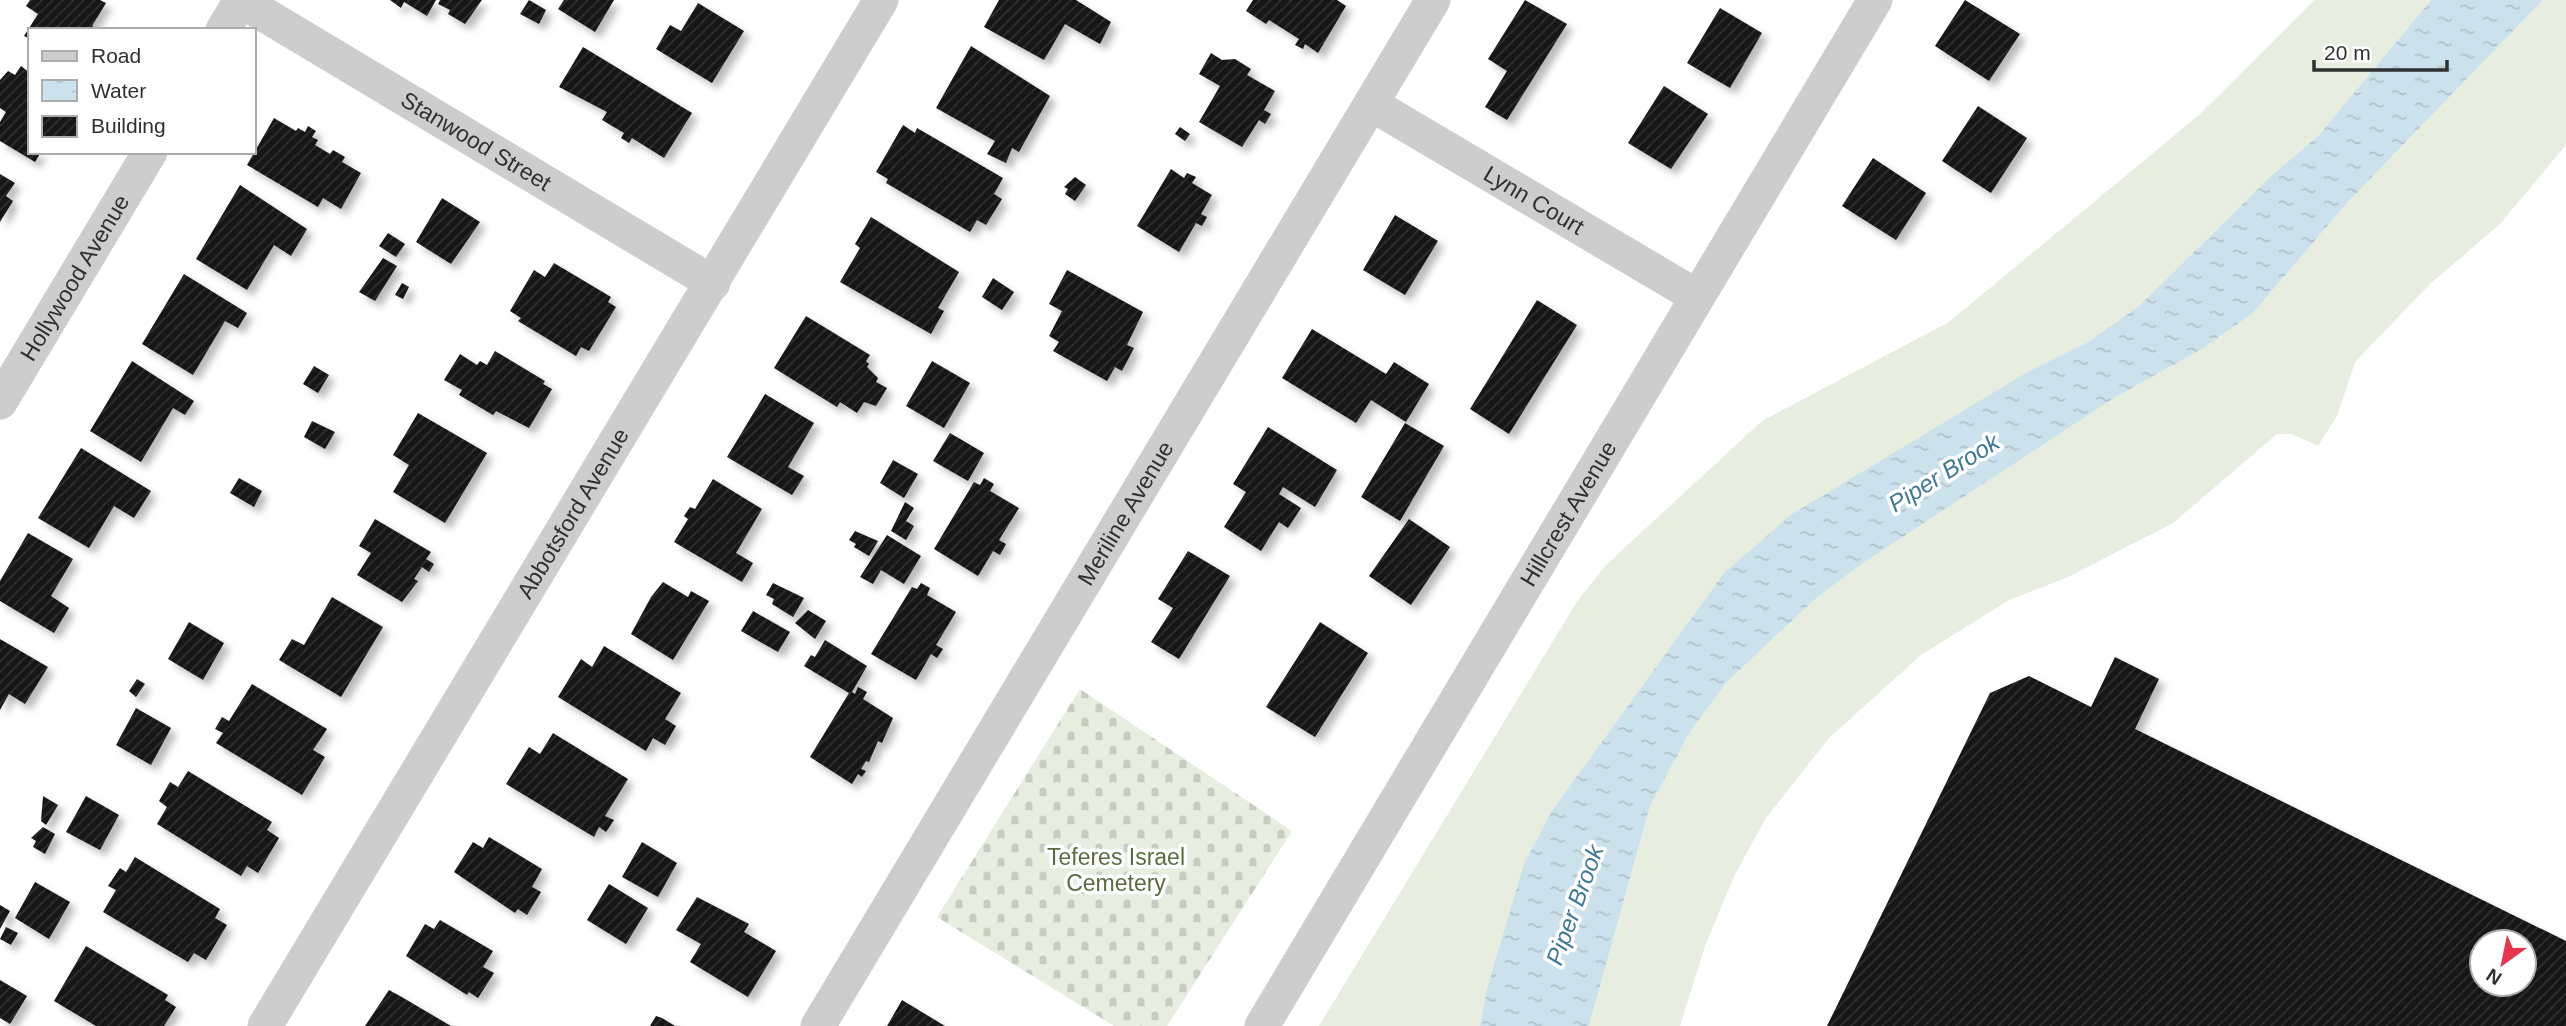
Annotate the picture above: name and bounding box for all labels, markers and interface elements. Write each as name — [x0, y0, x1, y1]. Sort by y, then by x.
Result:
legend — [28, 28, 256, 154]
scale bar — [2314, 28, 2447, 72]
text: 20 m — [2324, 41, 2371, 64]
text: Road — [91, 44, 141, 67]
text: Water — [91, 79, 146, 102]
street label: Stanwood Street — [396, 86, 556, 196]
text: Building — [91, 114, 166, 137]
street label: Lynn Court — [1479, 161, 1589, 240]
street label: Hollywood Avenue — [15, 190, 134, 365]
street label: Abbotsford Avenue — [512, 423, 634, 603]
water label: Piper Brook — [1883, 427, 2006, 517]
street label: Meriline Avenue — [1072, 436, 1179, 590]
street label: Hillcrest Avenue — [1515, 436, 1622, 591]
water label: Piper Brook — [1540, 839, 1609, 968]
park label: Teferes Israel Cemetery — [1047, 844, 1185, 896]
north arrow — [2468, 928, 2538, 998]
text: N — [2483, 964, 2505, 989]

